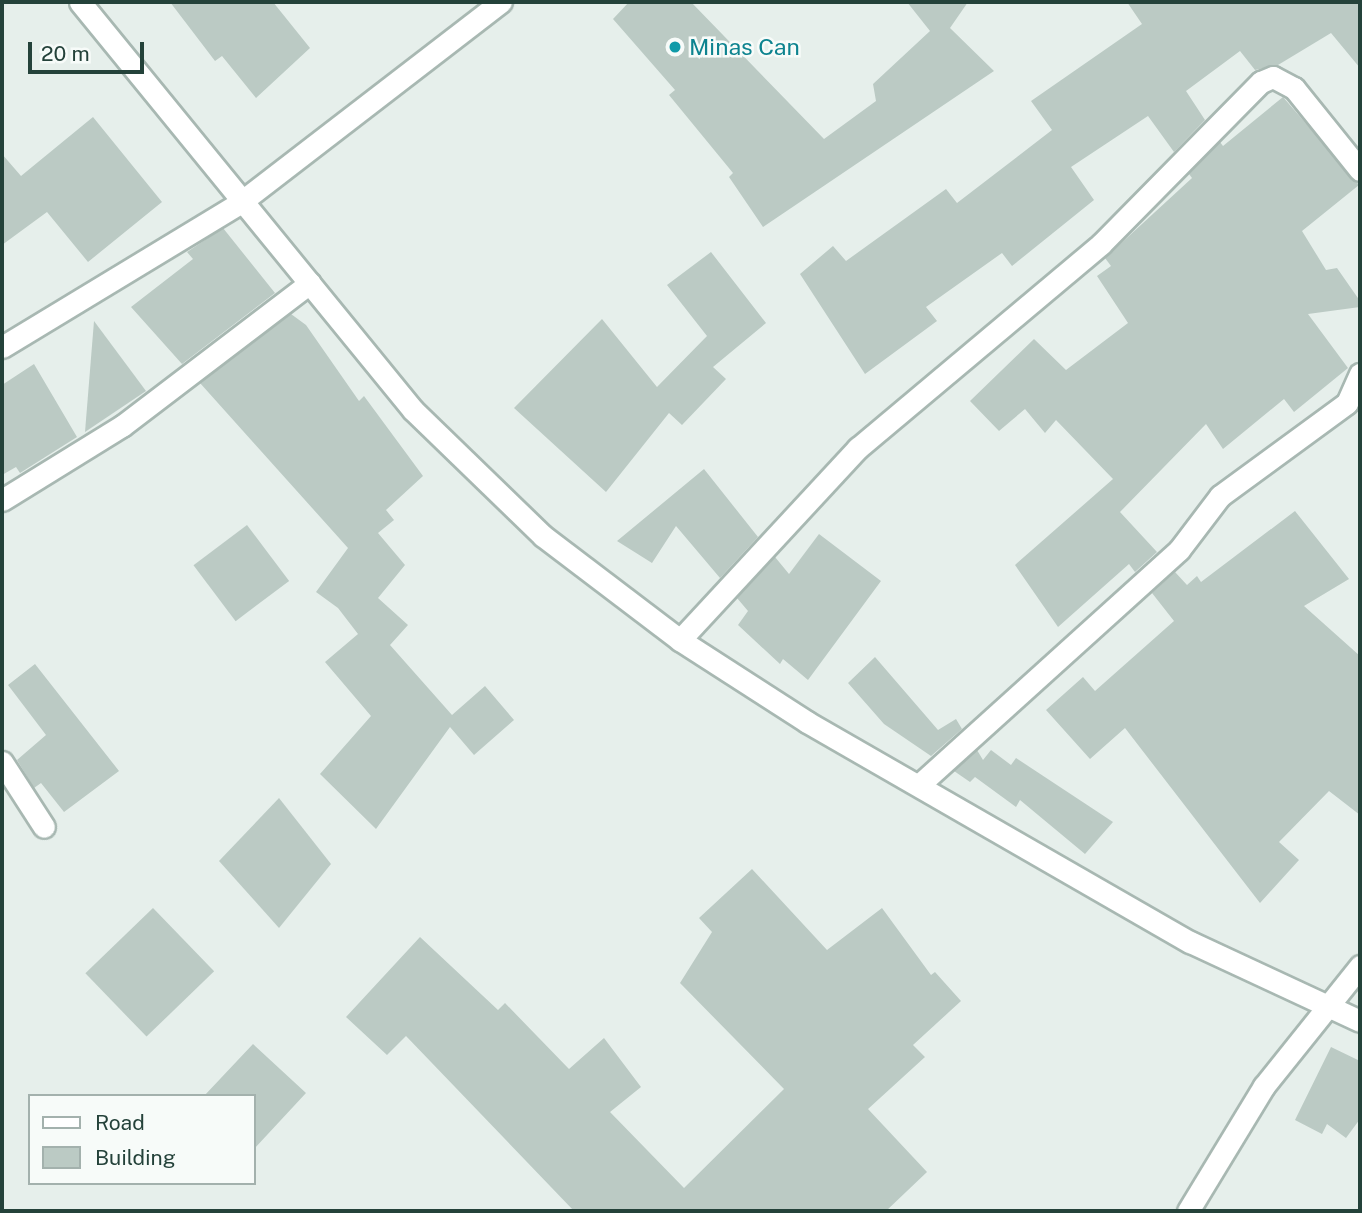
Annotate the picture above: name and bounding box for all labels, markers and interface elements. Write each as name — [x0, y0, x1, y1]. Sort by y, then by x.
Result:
scale bar — [32, 28, 147, 72]
place label: Minas Can — [689, 33, 800, 61]
marker: Minas Can — [667, 39, 683, 55]
text: 20 m — [41, 41, 90, 66]
legend — [28, 1094, 256, 1185]
text: Road — [95, 1110, 145, 1135]
text: Building — [95, 1145, 176, 1170]

